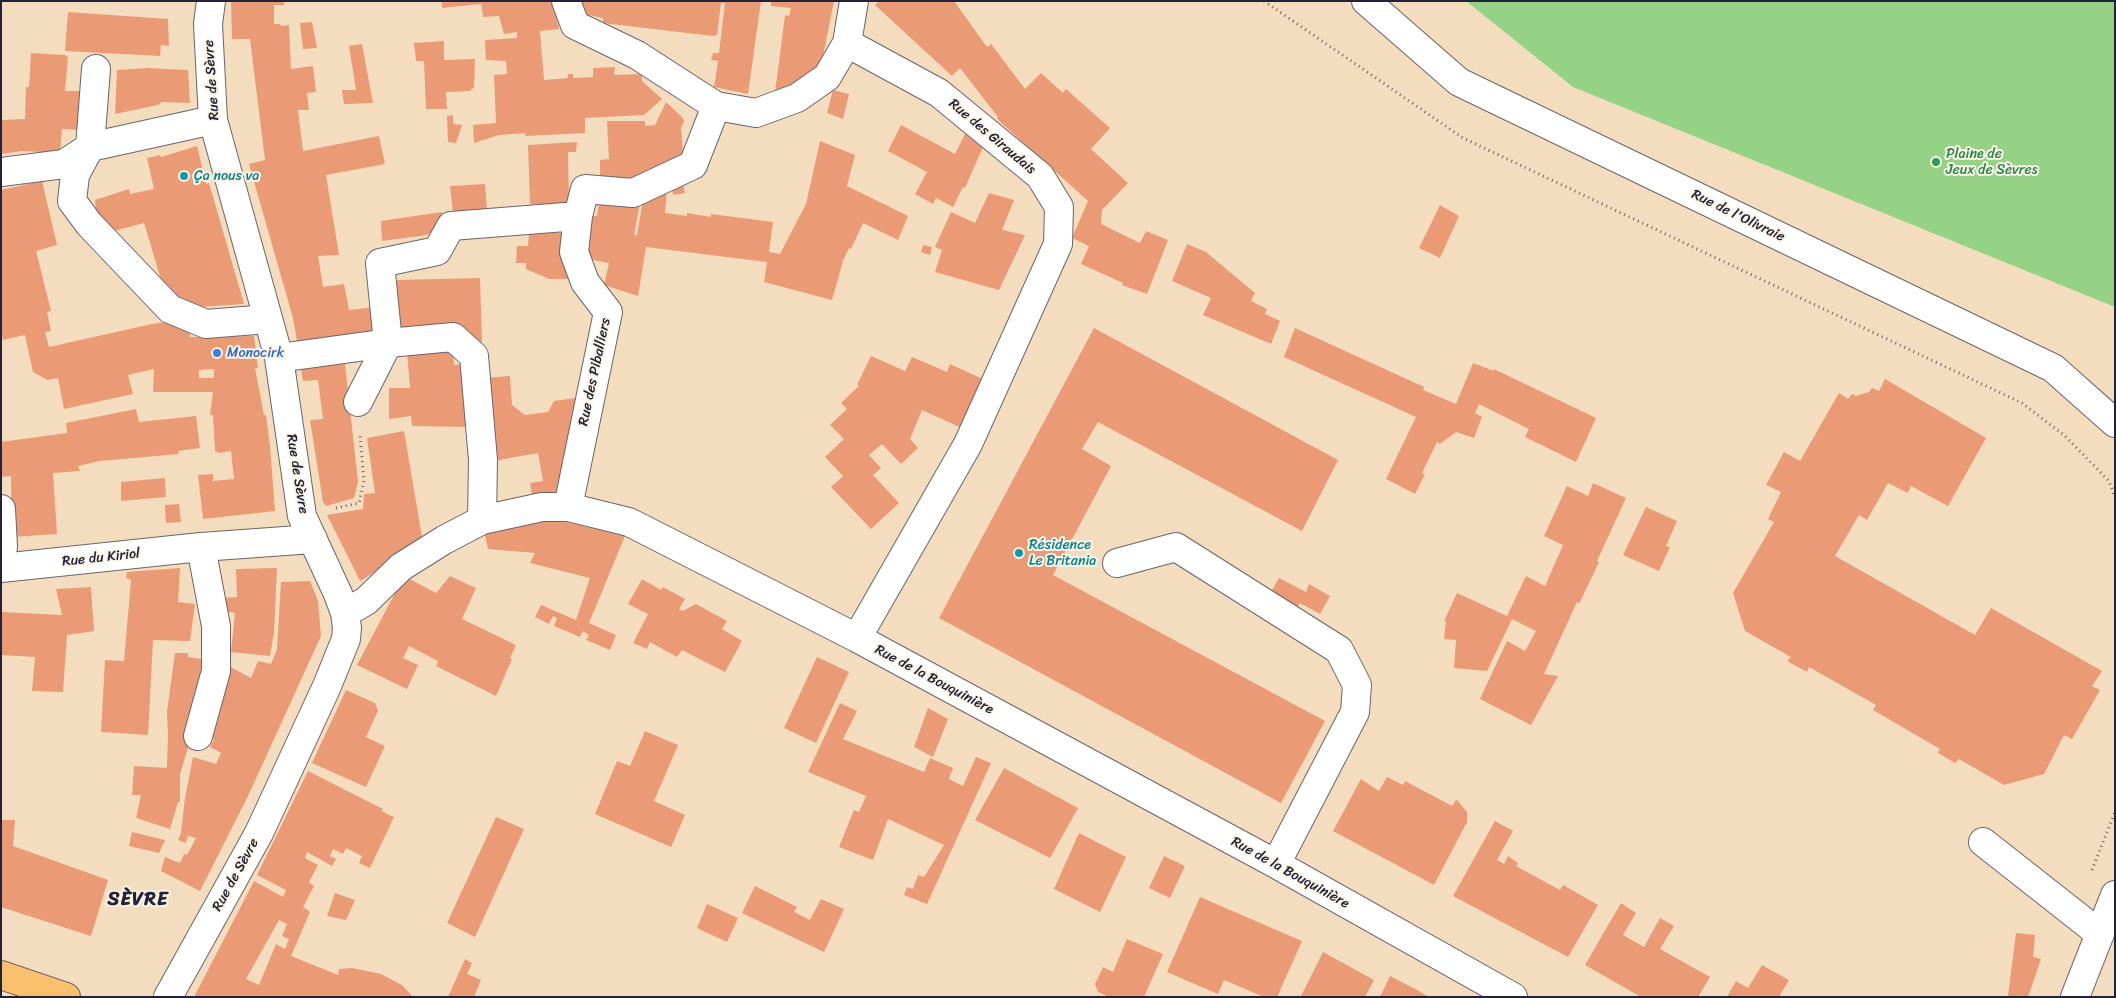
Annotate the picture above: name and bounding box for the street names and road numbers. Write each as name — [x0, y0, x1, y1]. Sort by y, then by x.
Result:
street label: Rue de Sèvre — [201, 39, 223, 121]
street label: Rue des Giraudais — [945, 96, 1039, 178]
street label: Rue de l'Olivraie — [1689, 186, 1787, 246]
street label: Rue des Piballiers — [575, 317, 615, 427]
street label: Rue de Sèvre — [282, 433, 312, 515]
street label: Rue du Kiriol — [61, 546, 141, 570]
street label: Rue de la Bouquinière — [872, 641, 996, 719]
street label: Rue de la Bouquinière — [1228, 834, 1352, 912]
street label: Rue de Sèvre — [209, 836, 263, 914]

